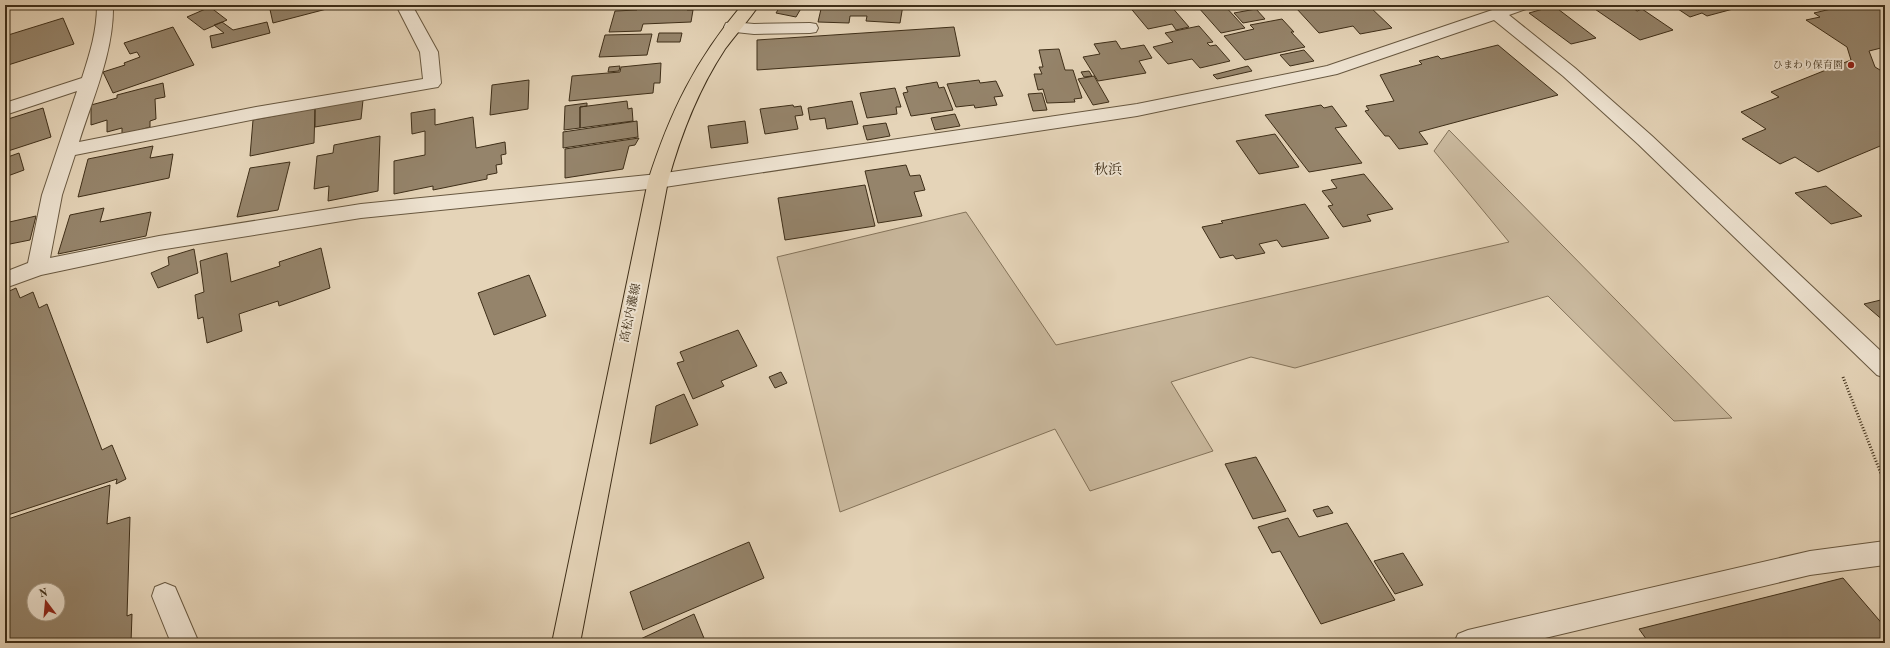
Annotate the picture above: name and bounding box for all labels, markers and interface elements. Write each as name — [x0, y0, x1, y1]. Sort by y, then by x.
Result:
place label: ひまわり保育園 — [1773, 59, 1843, 70]
marker: ひまわり保育園 — [1846, 60, 1856, 70]
district label: 秋浜 — [1094, 162, 1122, 177]
street label: 高松内灘線 — [617, 282, 643, 344]
north arrow — [26, 582, 66, 622]
text: N — [38, 587, 50, 600]

